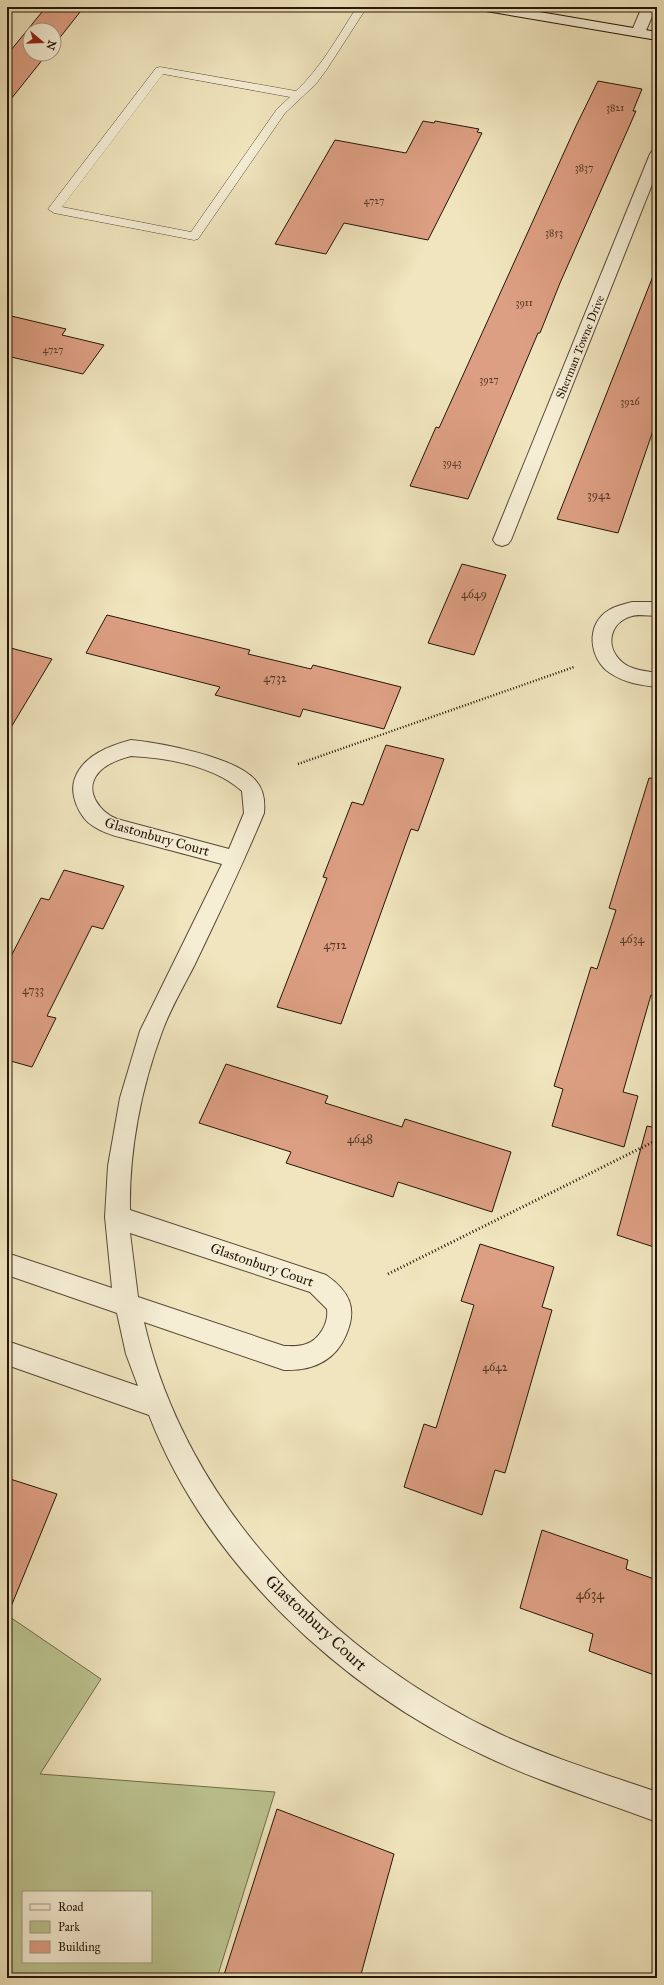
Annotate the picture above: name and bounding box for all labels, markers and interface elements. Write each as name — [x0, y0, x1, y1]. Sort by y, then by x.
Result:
north arrow — [22, 22, 62, 62]
text: N — [43, 39, 59, 52]
house number: 3821 — [606, 102, 624, 114]
house number: 3837 — [575, 162, 593, 174]
house number: 4727 — [364, 195, 384, 207]
house number: 3853 — [545, 227, 563, 239]
street label: Sherman Towne Drive — [553, 293, 607, 401]
house number: 3911 — [515, 297, 533, 309]
house number: 4727 — [43, 344, 63, 356]
house number: 3927 — [479, 374, 499, 386]
house number: 3926 — [620, 396, 641, 408]
house number: 3943 — [443, 457, 461, 469]
house number: 3942 — [587, 488, 611, 502]
house number: 4649 — [461, 587, 487, 601]
house number: 4732 — [263, 671, 287, 685]
street label: Glastonbury Court — [103, 814, 211, 860]
house number: 4634 — [620, 932, 644, 946]
house number: 4712 — [323, 938, 347, 952]
house number: 4733 — [22, 983, 44, 997]
house number: 4648 — [347, 1132, 373, 1146]
street label: Glastonbury Court — [208, 1239, 316, 1291]
house number: 4642 — [482, 1360, 508, 1374]
street label: Glastonbury Court — [261, 1571, 371, 1675]
house number: 4634 — [576, 1586, 605, 1603]
legend — [22, 1891, 152, 1963]
text: Road — [58, 1900, 84, 1914]
text: Park — [58, 1920, 80, 1934]
text: Building — [58, 1940, 101, 1955]

